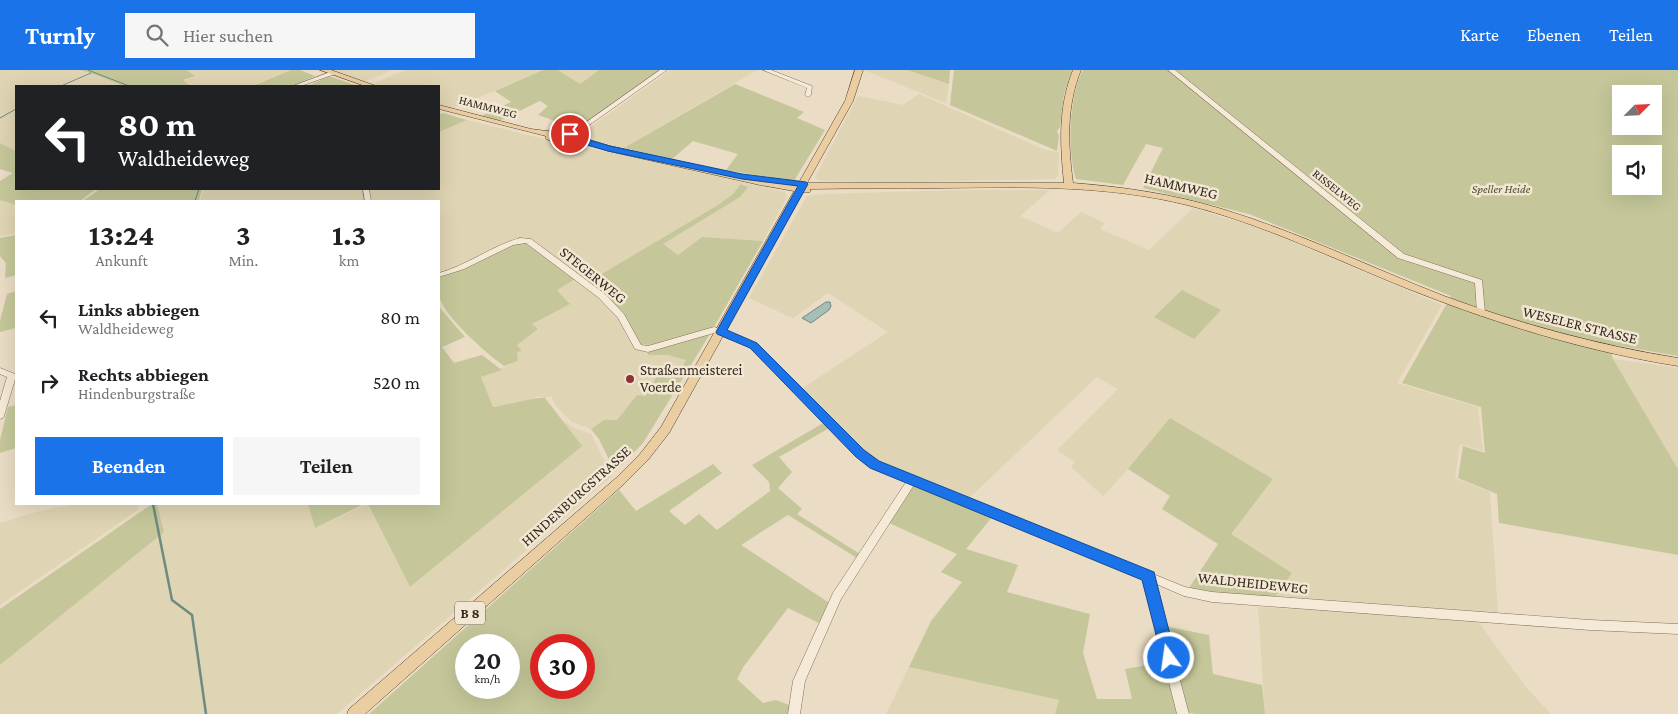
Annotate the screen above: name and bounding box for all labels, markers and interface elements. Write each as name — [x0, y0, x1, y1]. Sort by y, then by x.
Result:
search box — [125, 13, 475, 58]
icon: search — [143, 21, 171, 49]
text: Turnly — [25, 22, 95, 49]
text: Hier suchen — [183, 25, 273, 46]
text: Karte — [1460, 25, 1499, 45]
text: Ebenen — [1527, 25, 1581, 45]
text: Teilen — [1609, 25, 1653, 45]
north arrow — [1612, 85, 1662, 135]
map controls — [1612, 85, 1662, 195]
street label: HAMMWEG — [457, 93, 519, 122]
icon: left — [35, 105, 100, 170]
text: 80 m — [118, 105, 196, 144]
pin — [549, 113, 591, 155]
icon: arrive — [556, 120, 584, 148]
button: sound — [1612, 145, 1662, 195]
text: Waldheideweg — [118, 146, 249, 171]
street label: RISSELWEG — [1310, 166, 1364, 214]
street label: HAMMWEG — [1143, 170, 1219, 202]
park label: Speller Heide — [1472, 182, 1531, 196]
text: 13:24 — [89, 218, 155, 251]
text: 3 — [236, 218, 251, 251]
text: 1.3 — [332, 218, 366, 251]
street label: STEGERWEG — [557, 244, 629, 306]
text: Ankunft — [96, 252, 148, 269]
text: Min. — [228, 252, 258, 269]
text: km — [339, 252, 359, 269]
text: Links abbiegen — [78, 299, 200, 320]
street label: WESELER STRASSE — [1521, 303, 1639, 347]
icon: left — [35, 304, 63, 332]
text: 80 m — [380, 307, 420, 328]
text: Waldheideweg — [78, 320, 174, 337]
place label: Straßenmeisterei Voerde — [640, 362, 742, 395]
text: Rechts abbiegen — [78, 364, 209, 385]
icon: right — [35, 369, 63, 397]
text: 520 m — [373, 372, 420, 393]
marker: Straßenmeisterei Voerde — [624, 373, 636, 385]
text: Hindenburgstraße — [78, 385, 195, 402]
button: Beenden — [35, 437, 223, 495]
button: Teilen — [233, 437, 420, 495]
street label: HINDENBURGSTRASSE — [518, 443, 634, 549]
street label: WALDHEIDEWEG — [1197, 569, 1309, 597]
road number: B 8 — [455, 602, 485, 624]
position arrow — [1142, 631, 1194, 683]
speed limit sign: 30 — [530, 634, 595, 699]
text: 20 — [474, 647, 501, 674]
text: km/h — [475, 672, 500, 686]

